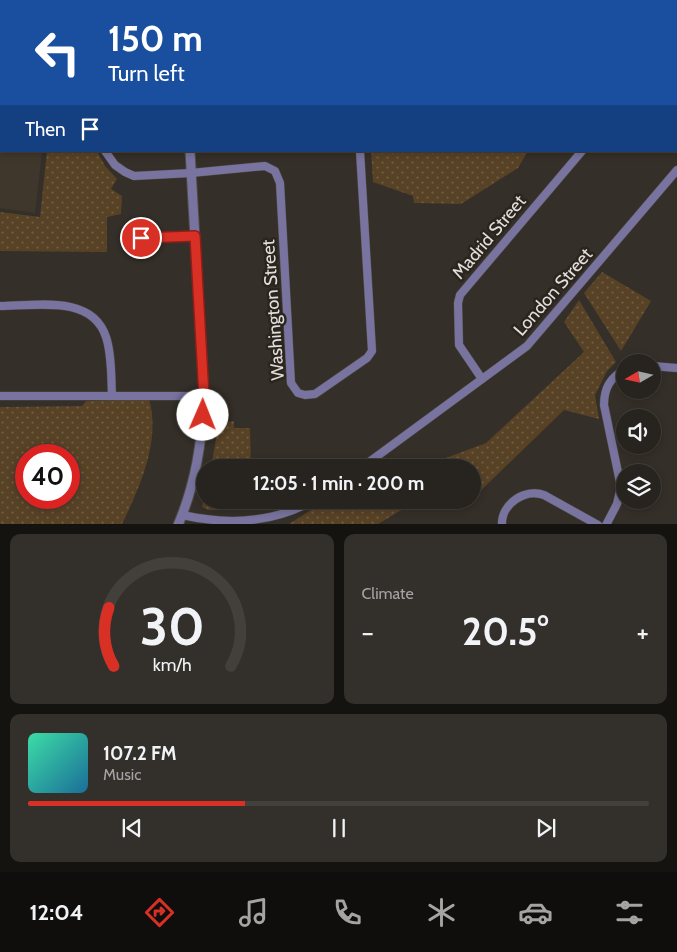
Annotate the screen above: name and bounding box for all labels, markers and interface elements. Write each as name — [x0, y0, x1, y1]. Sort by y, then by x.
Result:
text: 150 m — [108, 17, 203, 60]
icon: left — [25, 20, 90, 85]
text: Turn left — [108, 60, 185, 87]
icon: arrive — [76, 115, 104, 143]
text: Then — [25, 118, 66, 141]
street label: Madrid Street — [447, 190, 531, 284]
pin — [120, 217, 162, 259]
icon: arrive — [127, 224, 155, 252]
street label: Washington Street — [257, 239, 289, 381]
street label: London Street — [509, 244, 597, 340]
north arrow — [616, 354, 661, 399]
map controls — [616, 354, 661, 509]
position arrow — [176, 388, 228, 440]
button: sound — [616, 409, 661, 454]
speed limit sign: 40 — [15, 444, 80, 509]
button: layers — [616, 464, 661, 509]
text: 12:05 · 1 min · 200 m — [253, 472, 424, 495]
text: Climate — [362, 584, 414, 603]
text: 30 — [139, 595, 204, 658]
text: 20.5° — [462, 608, 548, 655]
text: − — [362, 615, 374, 649]
text: + — [637, 615, 649, 649]
text: km/h — [152, 654, 191, 675]
text: 107.2 FM — [103, 742, 177, 765]
text: Music — [103, 765, 141, 784]
icon: previous — [118, 814, 146, 842]
icon: pause — [325, 814, 353, 842]
icon: next — [532, 814, 560, 842]
icon: directions — [142, 895, 177, 930]
icon: music — [236, 895, 271, 930]
icon: phone — [330, 895, 365, 930]
icon: climate — [424, 895, 459, 930]
icon: car — [518, 895, 553, 930]
icon: filters — [612, 895, 647, 930]
text: 12:04 — [30, 899, 83, 926]

